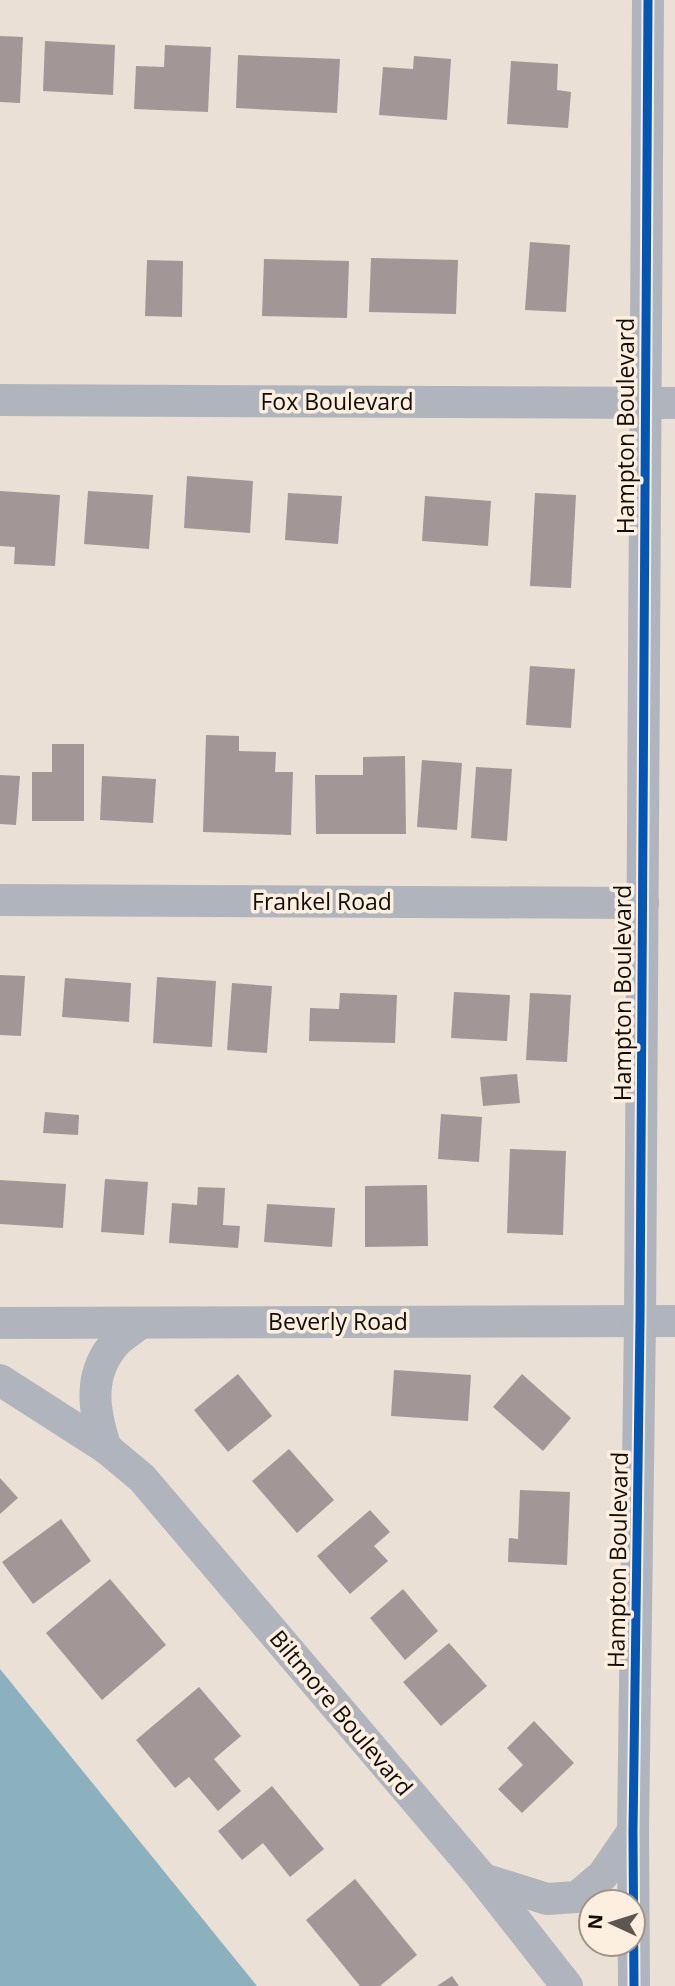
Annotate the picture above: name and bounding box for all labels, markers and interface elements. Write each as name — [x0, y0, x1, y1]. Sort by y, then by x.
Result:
street label: Hampton Boulevard — [609, 318, 641, 534]
street label: Fox Boulevard — [261, 385, 413, 417]
street label: Frankel Road — [252, 885, 392, 917]
street label: Hampton Boulevard — [606, 885, 638, 1101]
street label: Beverly Road — [268, 1305, 408, 1337]
street label: Hampton Boulevard — [599, 1451, 635, 1668]
street label: Biltmore Boulevard — [263, 1623, 421, 1802]
north arrow — [577, 1888, 647, 1958]
text: N — [582, 1913, 609, 1930]

